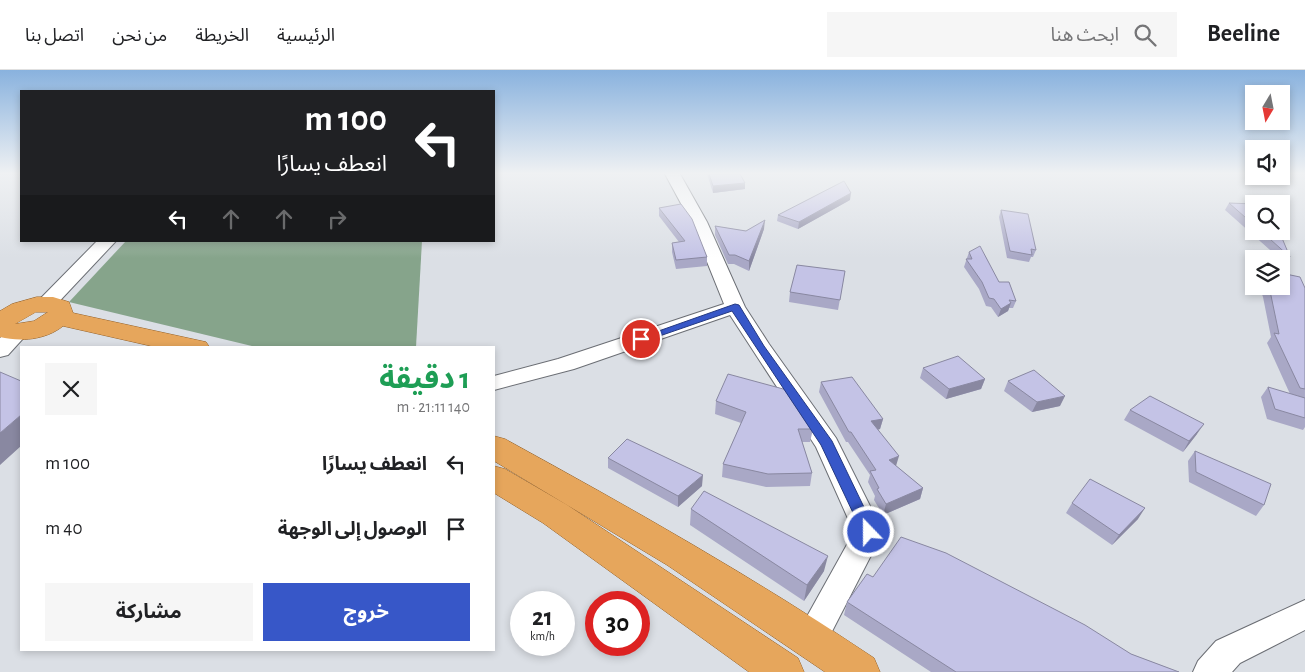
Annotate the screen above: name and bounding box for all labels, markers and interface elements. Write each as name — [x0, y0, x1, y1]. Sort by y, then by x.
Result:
search box — [827, 12, 1177, 57]
icon: search — [1131, 21, 1159, 49]
text: Beeline — [1207, 22, 1280, 46]
text: ابحث هنا — [1050, 26, 1119, 45]
text: اتصل بنا — [25, 27, 84, 45]
text: من نحن — [112, 27, 167, 45]
text: الخريطة — [195, 27, 249, 45]
text: الرئيسية — [277, 27, 335, 45]
north arrow — [1245, 85, 1290, 130]
map controls — [1245, 85, 1290, 295]
text: 100 m — [304, 102, 387, 137]
icon: left — [405, 110, 470, 175]
button: sound — [1245, 140, 1290, 185]
text: انعطف يسارًا — [277, 153, 387, 175]
button: search — [1245, 195, 1290, 240]
icon: left — [164, 205, 192, 233]
icon: ahead — [217, 205, 245, 233]
icon: ahead — [270, 205, 298, 233]
icon: right — [323, 205, 351, 233]
button: layers — [1245, 250, 1290, 295]
pin — [620, 318, 662, 360]
icon: arrive — [627, 325, 655, 353]
button: close — [45, 363, 97, 415]
text: 1 دقيقة — [379, 364, 470, 394]
text: 140 m · 21:11 — [397, 399, 470, 415]
icon: left — [442, 450, 470, 478]
text: 100 m — [45, 454, 90, 473]
text: انعطف يسارًا — [322, 455, 427, 474]
position arrow — [842, 505, 894, 557]
icon: arrive — [442, 515, 470, 543]
text: 40 m — [45, 519, 83, 538]
text: الوصول إلى الوجهة — [278, 520, 427, 539]
button: مشاركة — [45, 583, 253, 641]
button: خروج — [263, 583, 470, 641]
speed limit sign: 30 — [585, 591, 650, 656]
text: 21 — [532, 605, 553, 630]
text: km/h — [530, 630, 555, 642]

